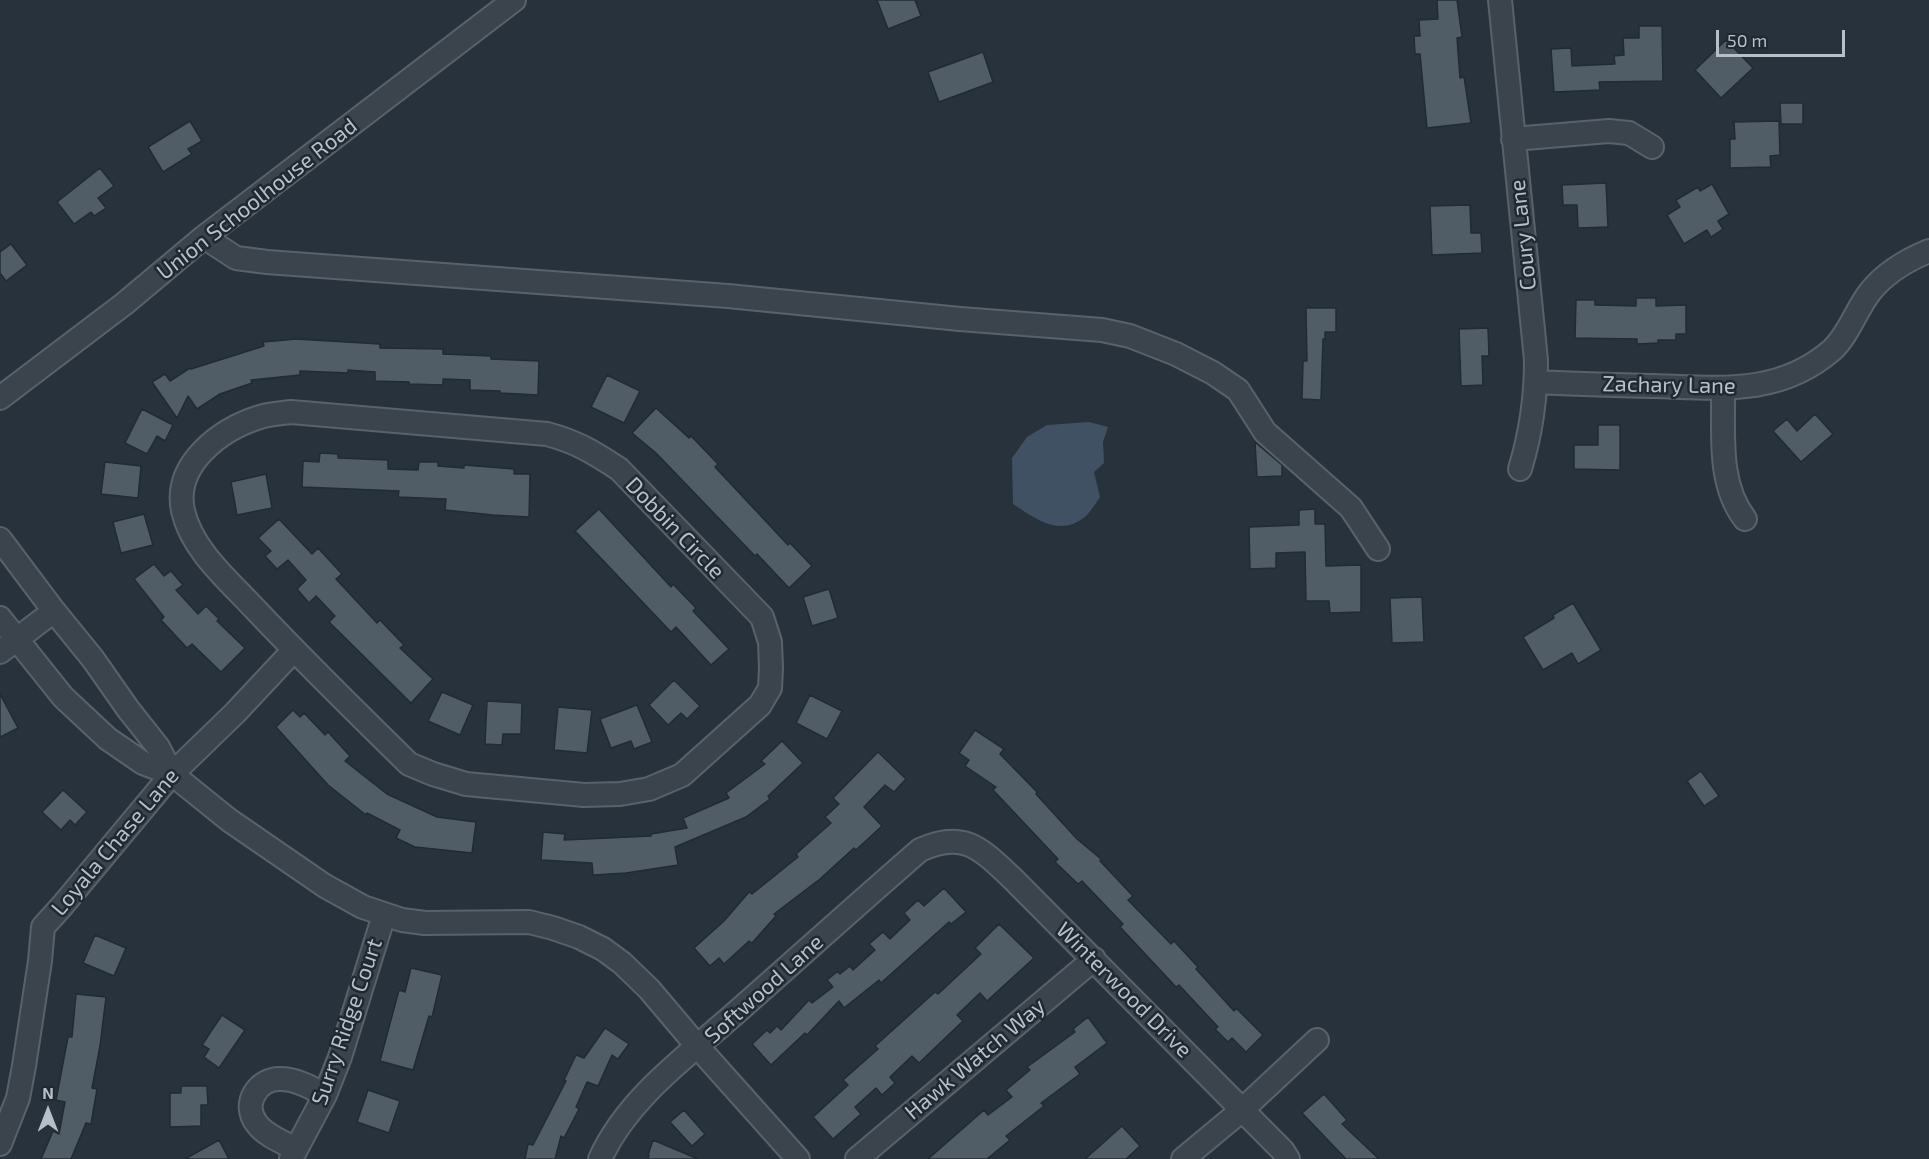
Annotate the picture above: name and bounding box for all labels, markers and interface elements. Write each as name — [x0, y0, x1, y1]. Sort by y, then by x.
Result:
scale bar — [1719, 18, 1848, 56]
text: 50 m — [1727, 29, 1767, 51]
street label: Union Schoolhouse Road — [152, 113, 362, 285]
street label: Coury Lane — [1504, 178, 1542, 292]
street label: Zachary Lane — [1602, 371, 1736, 399]
street label: Dobbin Circle — [620, 472, 730, 584]
street label: Loyala Chase Lane — [46, 763, 184, 921]
street label: Winterwood Drive — [1051, 917, 1197, 1063]
street label: Softwood Lane — [699, 929, 829, 1049]
street label: Surry Ridge Court — [306, 935, 388, 1109]
street label: Hawk Watch Way — [900, 993, 1050, 1125]
north arrow — [18, 1081, 78, 1141]
text: N — [42, 1083, 54, 1102]

